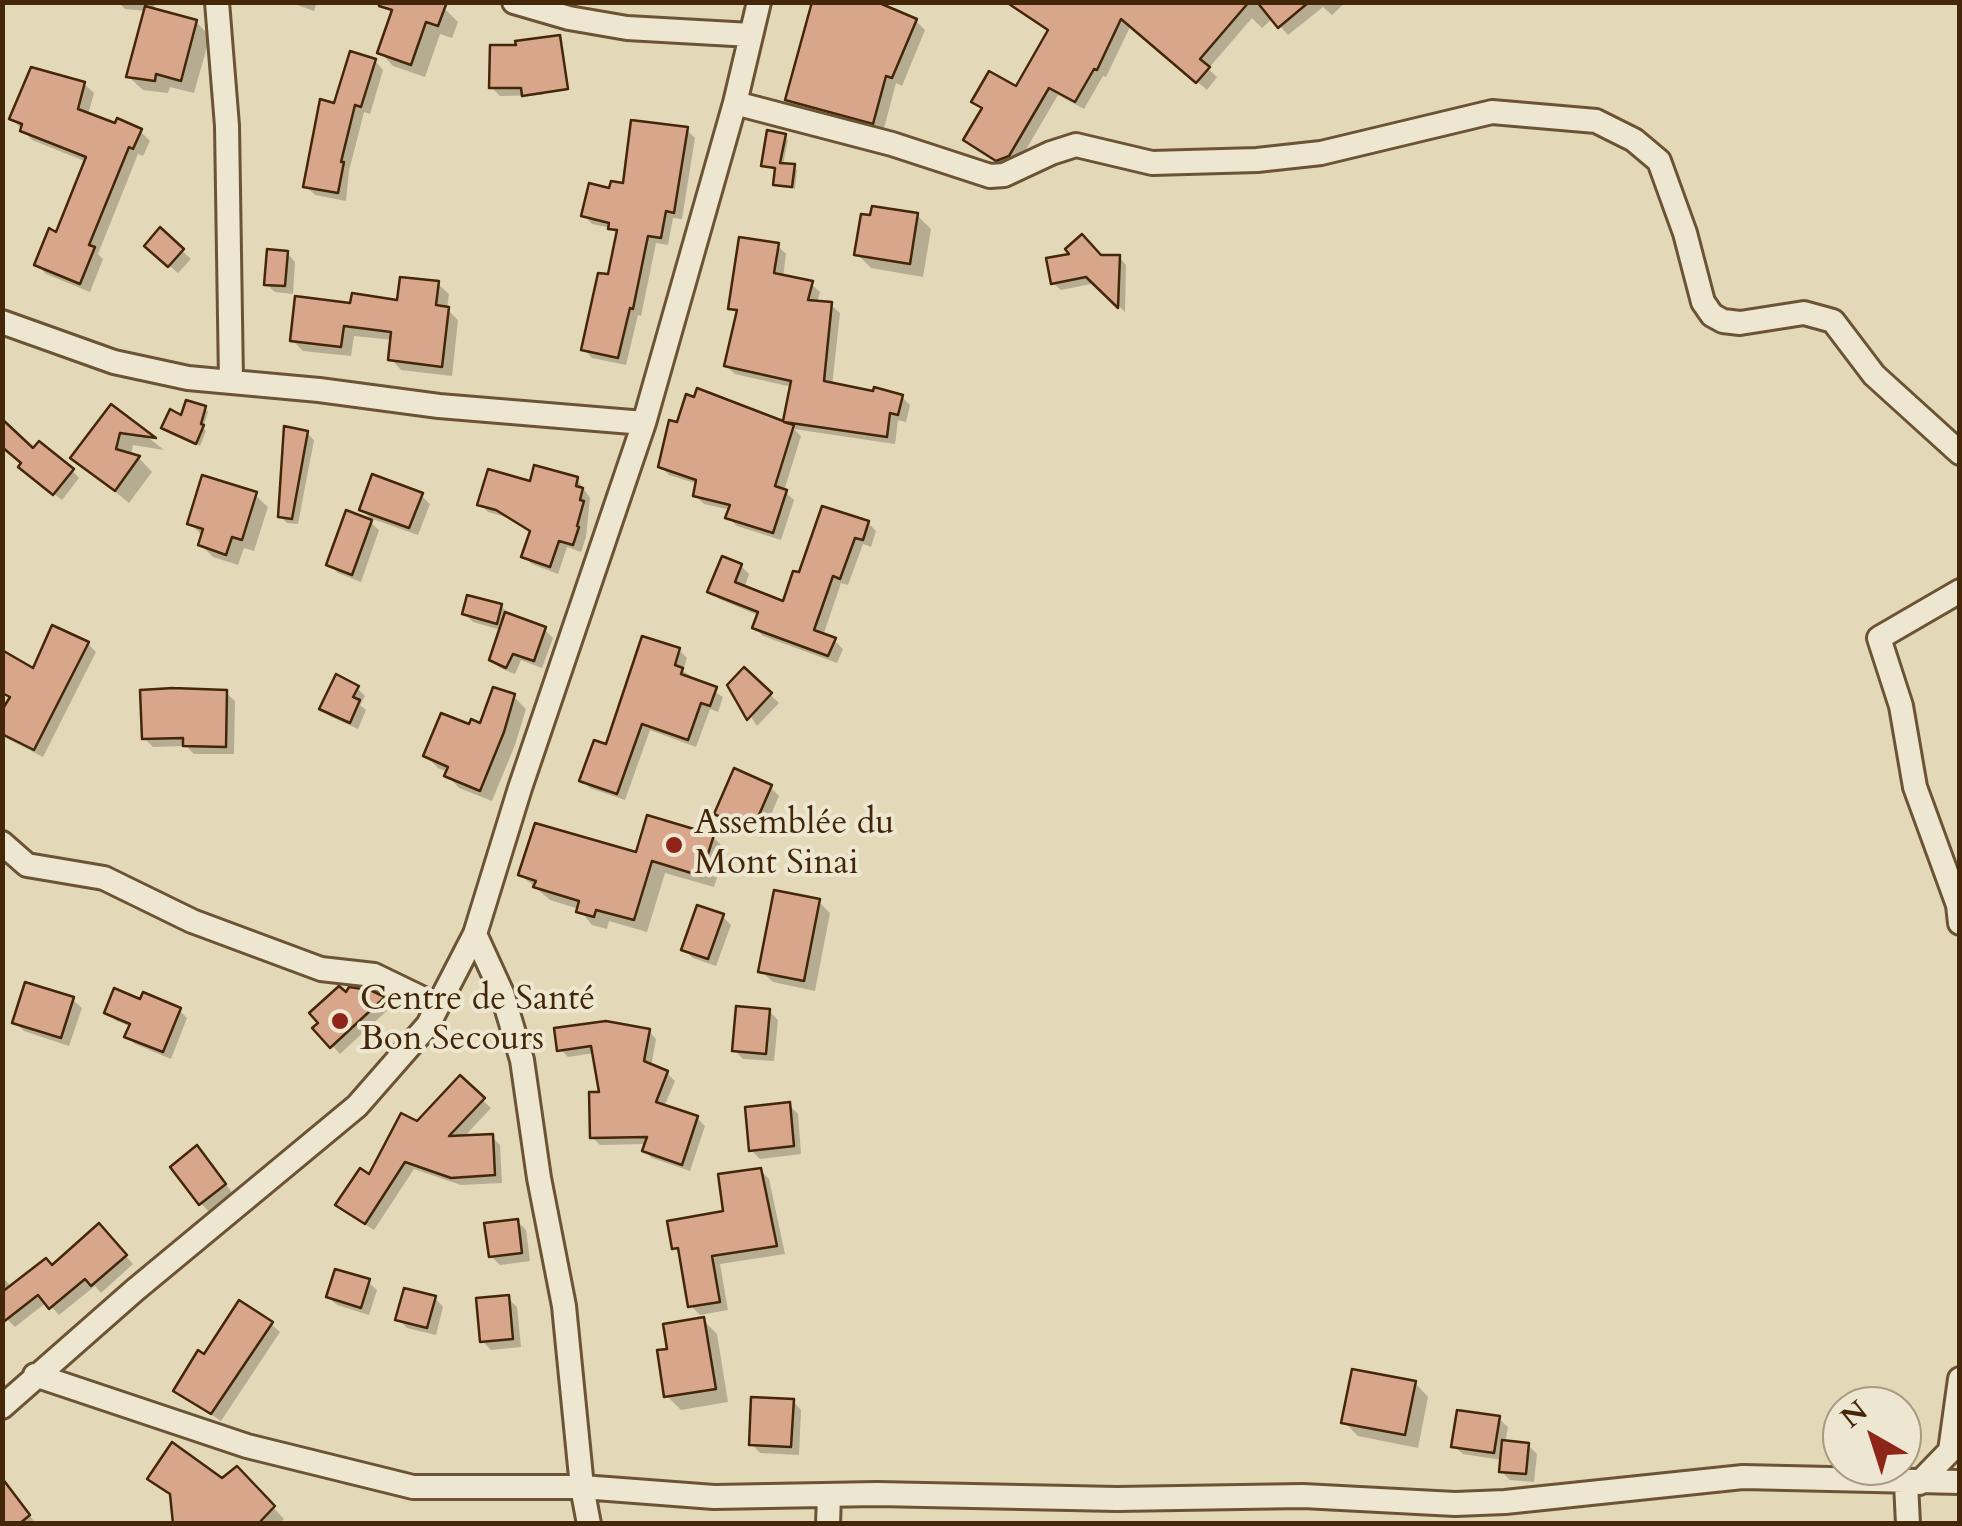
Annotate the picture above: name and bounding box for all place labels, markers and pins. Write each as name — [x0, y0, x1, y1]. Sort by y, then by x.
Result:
place label: Assemblée du Mont Sinai — [694, 804, 895, 886]
marker: Assemblée du Mont Sinai — [663, 834, 685, 856]
place label: Centre de Santé Bon Secours — [360, 980, 595, 1062]
marker: Centre de Santé Bon Secours — [329, 1010, 351, 1032]

